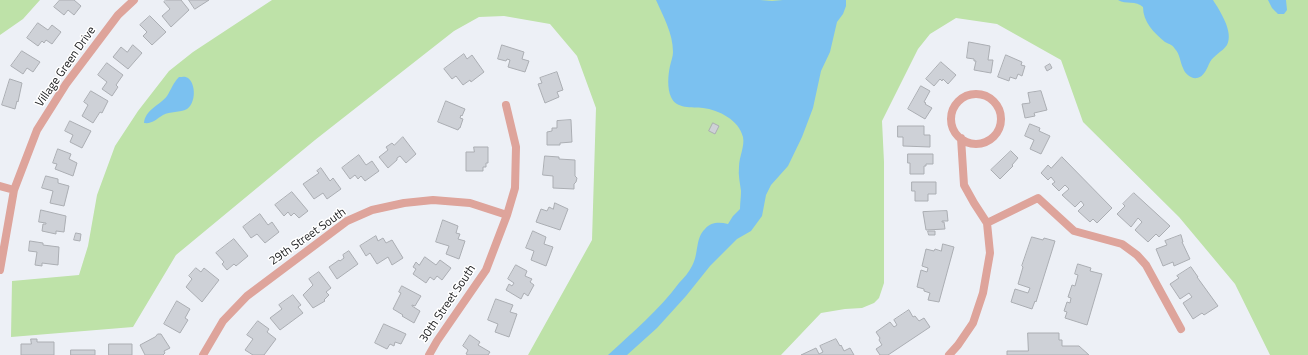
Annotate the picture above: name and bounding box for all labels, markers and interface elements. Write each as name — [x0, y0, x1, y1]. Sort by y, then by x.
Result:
street label: Village Green Drive — [33, 24, 99, 110]
street label: 29th Street South — [267, 205, 349, 269]
street label: 30th Street South — [417, 263, 479, 345]

